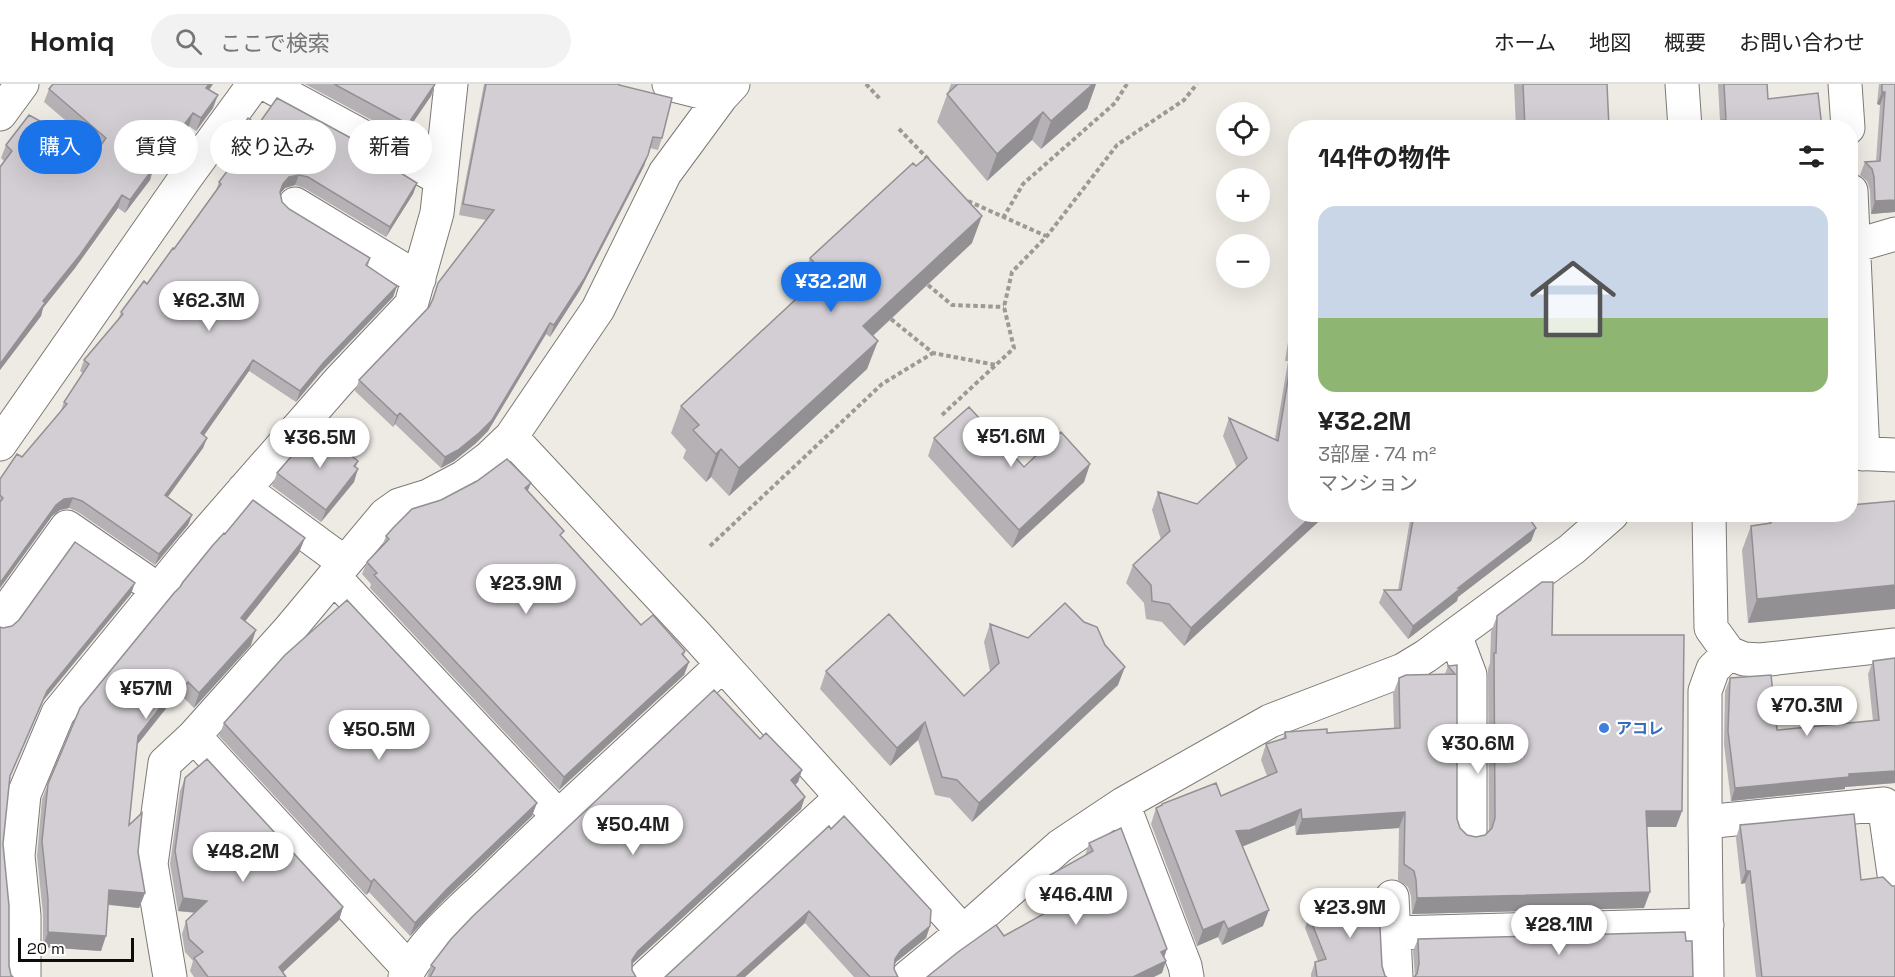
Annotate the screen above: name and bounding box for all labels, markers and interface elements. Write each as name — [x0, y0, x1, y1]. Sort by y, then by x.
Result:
search box — [151, 14, 571, 68]
text: Homiq — [30, 23, 115, 59]
icon: search — [172, 25, 205, 58]
text: ここで検索 — [220, 29, 330, 57]
text: ホーム — [1494, 29, 1556, 56]
text: 地図 — [1589, 29, 1631, 56]
text: 概要 — [1664, 29, 1706, 56]
text: お問い合わせ — [1739, 29, 1865, 56]
map controls — [1216, 102, 1270, 288]
button: locate — [1216, 102, 1270, 156]
chip: 購入 — [18, 120, 102, 174]
chip: 賃貸 — [114, 120, 198, 174]
chip: 絞り込み — [210, 120, 336, 174]
chip: 新着 — [348, 120, 432, 174]
icon: filters — [1795, 140, 1828, 173]
text: 14件の物件 — [1318, 141, 1450, 175]
button: + — [1216, 168, 1270, 222]
button: − — [1216, 234, 1270, 288]
icon: home — [1519, 245, 1627, 353]
pin: ¥32.2M — [782, 262, 880, 313]
text: ¥32.2M — [795, 268, 867, 294]
pin: ¥62.3M — [160, 281, 258, 332]
text: ¥62.3M — [173, 287, 245, 313]
text: ¥32.2M — [1318, 404, 1412, 438]
pin: ¥51.6M — [962, 417, 1060, 468]
pin: ¥36.5M — [271, 418, 369, 469]
text: ¥51.6M — [977, 423, 1045, 449]
text: ¥36.5M — [284, 424, 356, 450]
text: 3部屋 · 74 m² — [1318, 441, 1436, 467]
text: マンション — [1318, 470, 1418, 496]
pin: ¥23.9M — [477, 564, 575, 615]
text: ¥23.9M — [490, 570, 562, 596]
pin: ¥57M — [110, 669, 182, 720]
text: ¥57M — [120, 675, 172, 701]
pin: ¥70.3M — [1758, 686, 1856, 737]
text: ¥70.3M — [1771, 692, 1843, 718]
pin: ¥50.5M — [330, 710, 428, 761]
text: ¥50.5M — [343, 716, 415, 742]
place label: アコレ — [1616, 718, 1664, 739]
marker: アコレ — [1597, 721, 1611, 735]
pin: ¥30.6M — [1429, 724, 1527, 775]
text: ¥30.6M — [1441, 730, 1515, 756]
pin: ¥50.4M — [584, 805, 682, 856]
text: ¥50.4M — [596, 811, 670, 837]
pin: ¥48.2M — [194, 832, 292, 883]
text: ¥48.2M — [207, 838, 279, 864]
pin: ¥46.4M — [1027, 875, 1125, 926]
text: ¥46.4M — [1039, 881, 1113, 907]
pin: ¥23.9M — [1301, 888, 1399, 939]
text: ¥23.9M — [1314, 894, 1386, 920]
pin: ¥28.1M — [1510, 905, 1608, 956]
text: ¥28.1M — [1525, 911, 1593, 937]
scale bar — [18, 935, 134, 962]
text: 20 m — [27, 938, 65, 959]

